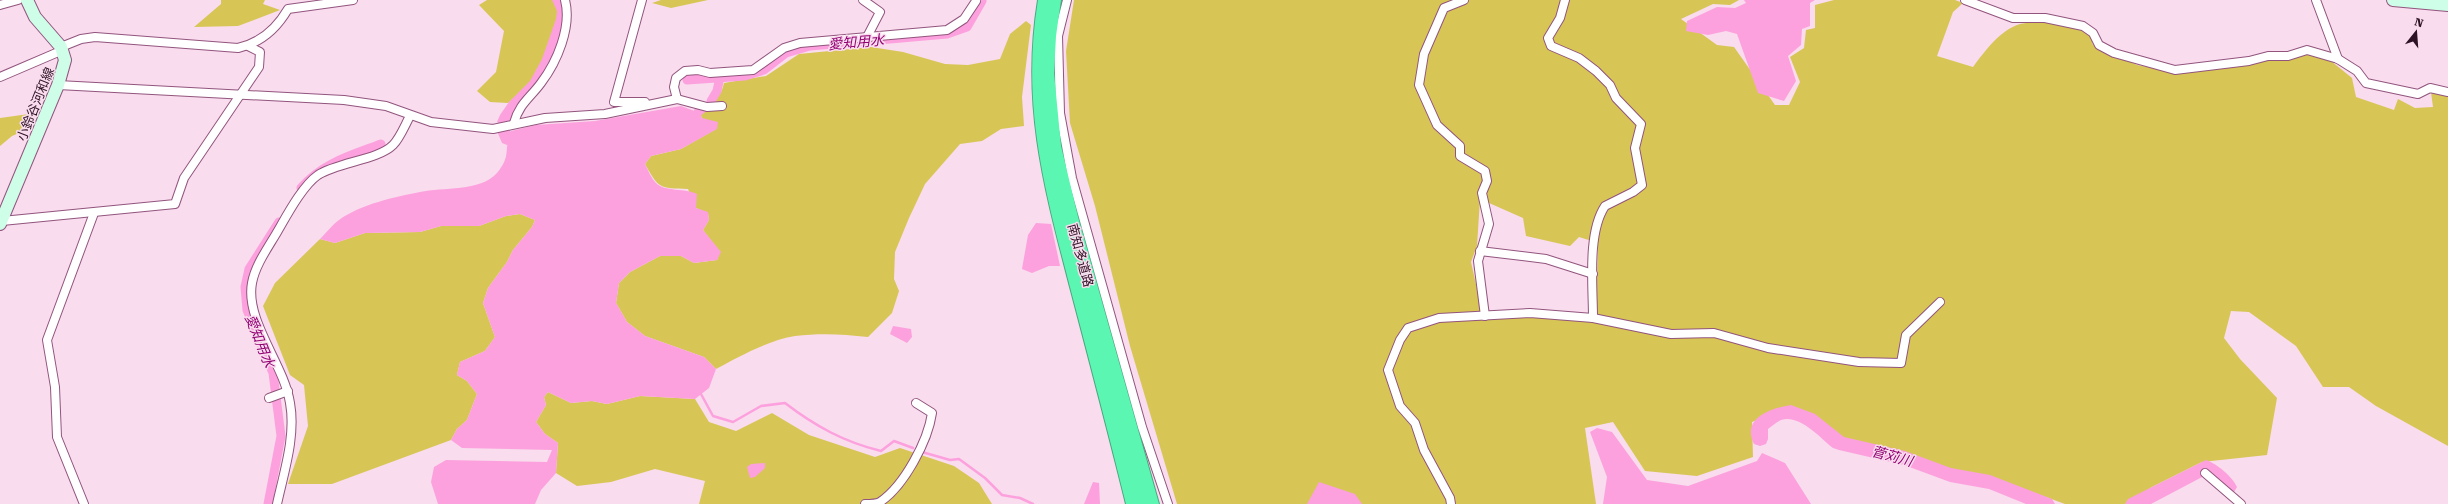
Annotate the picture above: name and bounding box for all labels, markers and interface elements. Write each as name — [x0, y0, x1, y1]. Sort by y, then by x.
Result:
north arrow — [2396, 12, 2436, 52]
text: N — [2413, 15, 2425, 31]
water label: 愛知用水 — [827, 31, 887, 52]
street label: 小鈴谷河和線 — [14, 65, 57, 143]
street label: 南知多道路 — [1065, 222, 1096, 288]
water label: 愛知用水 — [242, 312, 279, 372]
water label: 菅苅川 — [1870, 443, 1916, 470]

